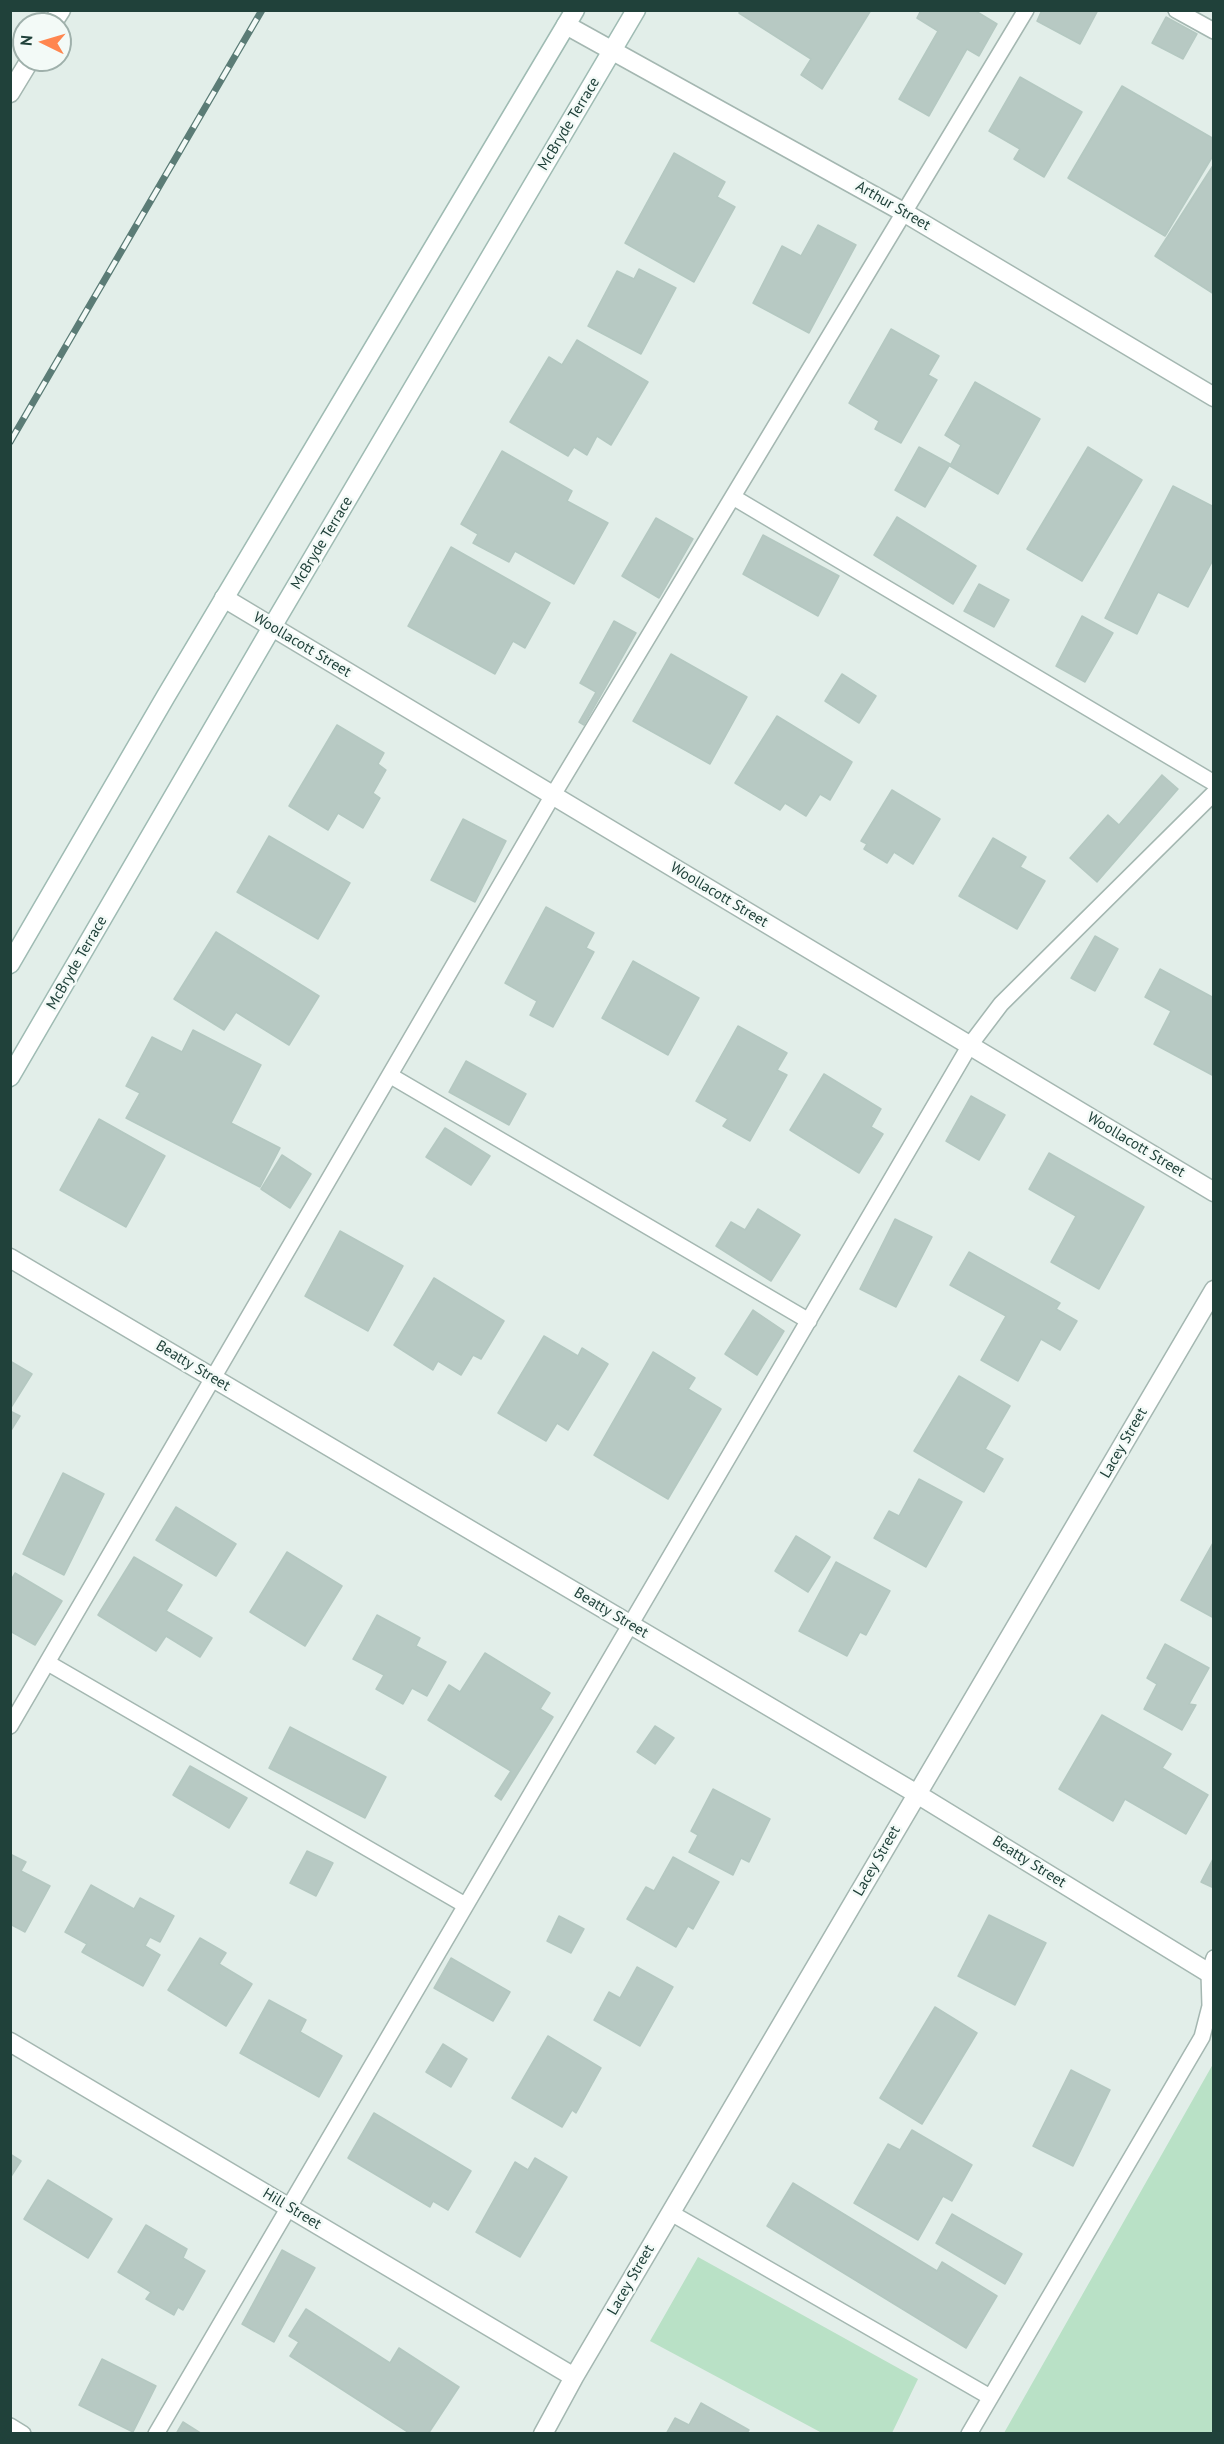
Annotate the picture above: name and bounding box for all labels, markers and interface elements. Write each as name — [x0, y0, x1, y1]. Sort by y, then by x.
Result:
north arrow — [12, 12, 72, 72]
text: N — [16, 35, 36, 47]
street label: McBryde Terrace — [534, 74, 604, 174]
street label: Arthur Street — [853, 177, 933, 235]
street label: McBryde Terrace — [287, 493, 357, 593]
street label: Woollacott Street — [250, 609, 354, 681]
street label: Woollacott Street — [667, 859, 771, 931]
street label: McBryde Terrace — [43, 913, 111, 1013]
street label: Woollacott Street — [1084, 1109, 1188, 1181]
street label: Beatty Street — [153, 1337, 233, 1395]
street label: Lacey Street — [1097, 1405, 1151, 1481]
street label: Beatty Street — [571, 1584, 651, 1642]
street label: Lacey Street — [850, 1823, 904, 1899]
street label: Beatty Street — [989, 1832, 1069, 1892]
street label: Hill Street — [259, 2185, 325, 2233]
street label: Lacey Street — [604, 2242, 658, 2318]

